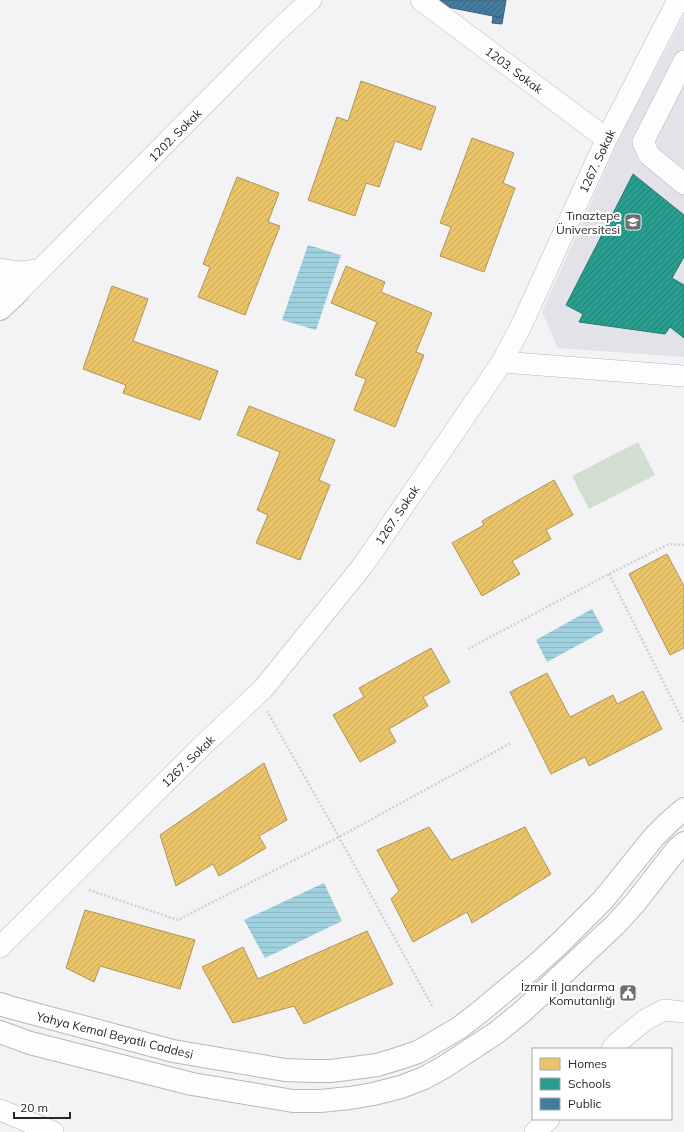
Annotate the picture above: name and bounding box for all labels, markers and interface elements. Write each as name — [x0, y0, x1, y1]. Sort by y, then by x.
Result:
street label: 1203. Sokak — [482, 43, 547, 97]
street label: 1202. Sokak — [145, 105, 205, 165]
street label: 1267. Sokak — [576, 126, 619, 195]
place label: Tınaztepe Üniversitesi — [556, 208, 620, 237]
school or university icon: Tınaztepe Üniversitesi — [623, 212, 643, 232]
street label: 1267. Sokak — [372, 482, 423, 548]
street label: 1267. Sokak — [158, 731, 218, 790]
place label: İzmir İl Jandarma Komutanlığı — [521, 979, 615, 1008]
public building icon: İzmir İl Jandarma Komutanlığı — [618, 983, 638, 1003]
street label: Yahya Kemal Beyatlı Caddesi — [34, 1008, 195, 1062]
legend — [532, 1048, 672, 1120]
text: Homes — [568, 1056, 607, 1071]
text: Schools — [568, 1076, 611, 1091]
scale bar — [14, 1094, 70, 1120]
text: Public — [568, 1096, 602, 1111]
text: 20 m — [20, 1100, 48, 1115]

